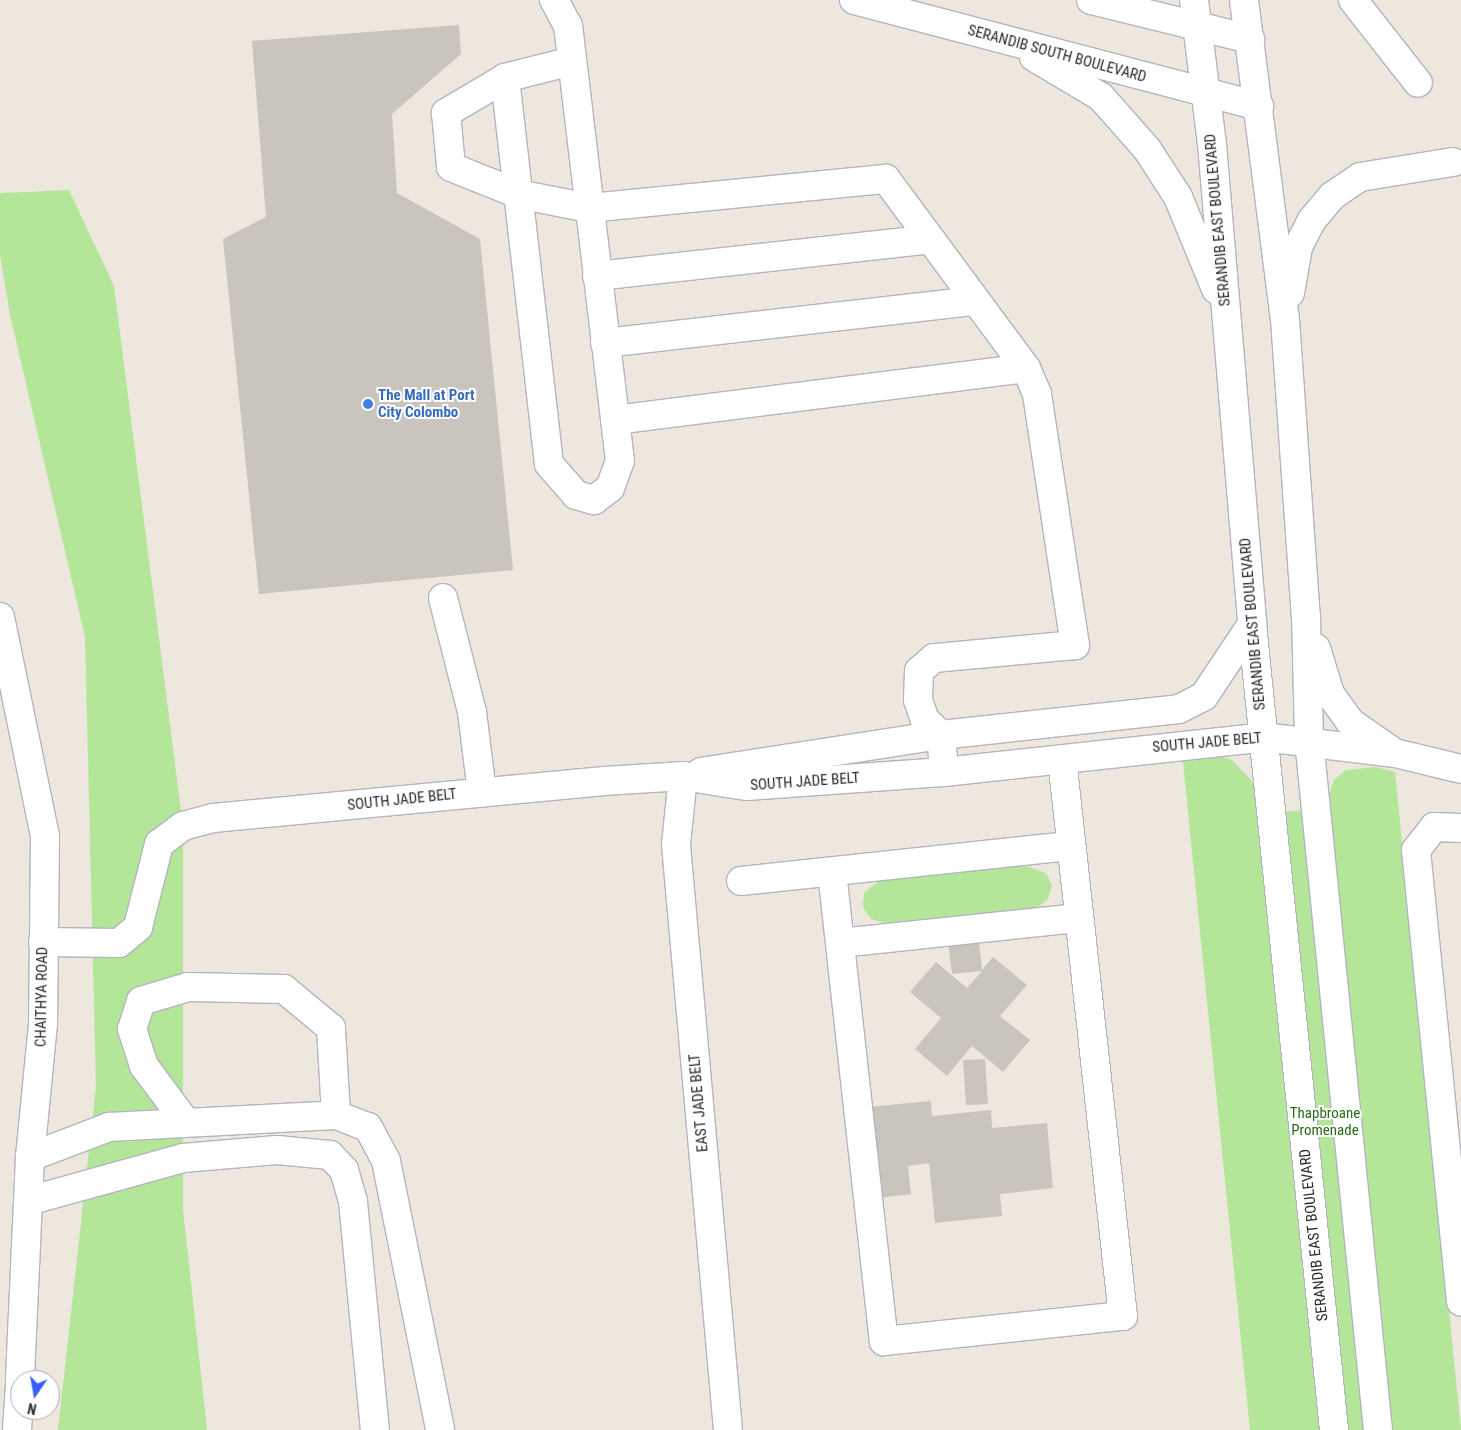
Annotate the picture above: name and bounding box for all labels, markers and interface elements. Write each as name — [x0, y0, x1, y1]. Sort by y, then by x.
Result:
street label: SERANDIB SOUTH BOULEVARD — [966, 21, 1148, 87]
street label: SERANDIB EAST BOULEVARD — [1201, 133, 1235, 307]
place label: The Mall at Port City Colombo — [378, 386, 475, 421]
marker: The Mall at Port City Colombo — [362, 398, 374, 410]
street label: SERANDIB EAST BOULEVARD — [1236, 537, 1270, 711]
street label: SOUTH JADE BELT — [1152, 729, 1262, 757]
street label: SOUTH JADE BELT — [750, 769, 860, 795]
street label: SOUTH JADE BELT — [347, 785, 457, 815]
street label: CHAITHYA ROAD — [32, 947, 52, 1047]
street label: EAST JADE BELT — [686, 1053, 712, 1153]
park label: Thapbroane Promenade — [1290, 1104, 1360, 1139]
street label: SERANDIB EAST BOULEVARD — [1296, 1148, 1332, 1322]
north arrow — [10, 1370, 60, 1420]
text: N — [26, 1400, 38, 1417]

